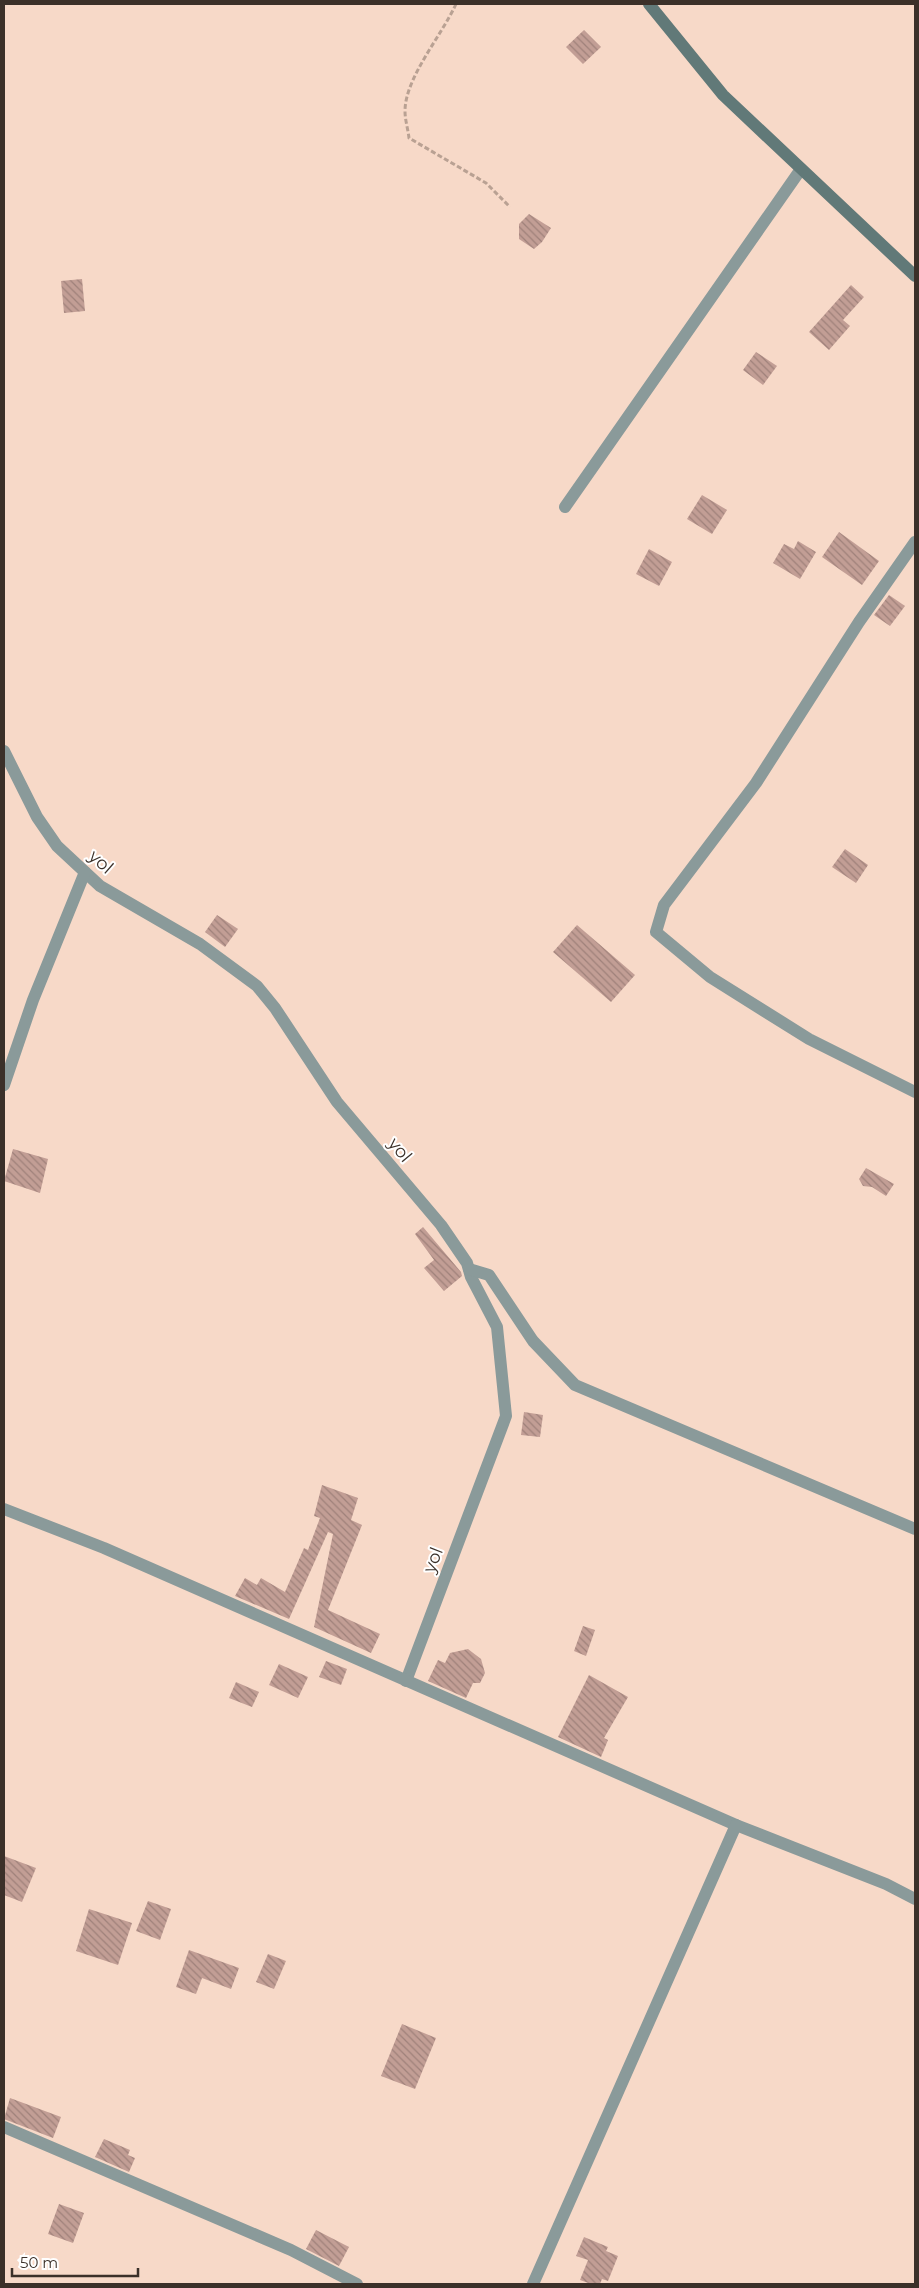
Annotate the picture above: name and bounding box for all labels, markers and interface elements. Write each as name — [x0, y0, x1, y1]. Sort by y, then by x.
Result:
street label: yol — [83, 845, 118, 879]
street label: yol — [383, 1132, 417, 1167]
street label: yol — [418, 1544, 448, 1577]
scale bar — [12, 2246, 139, 2278]
text: 50 m — [20, 2253, 58, 2272]

